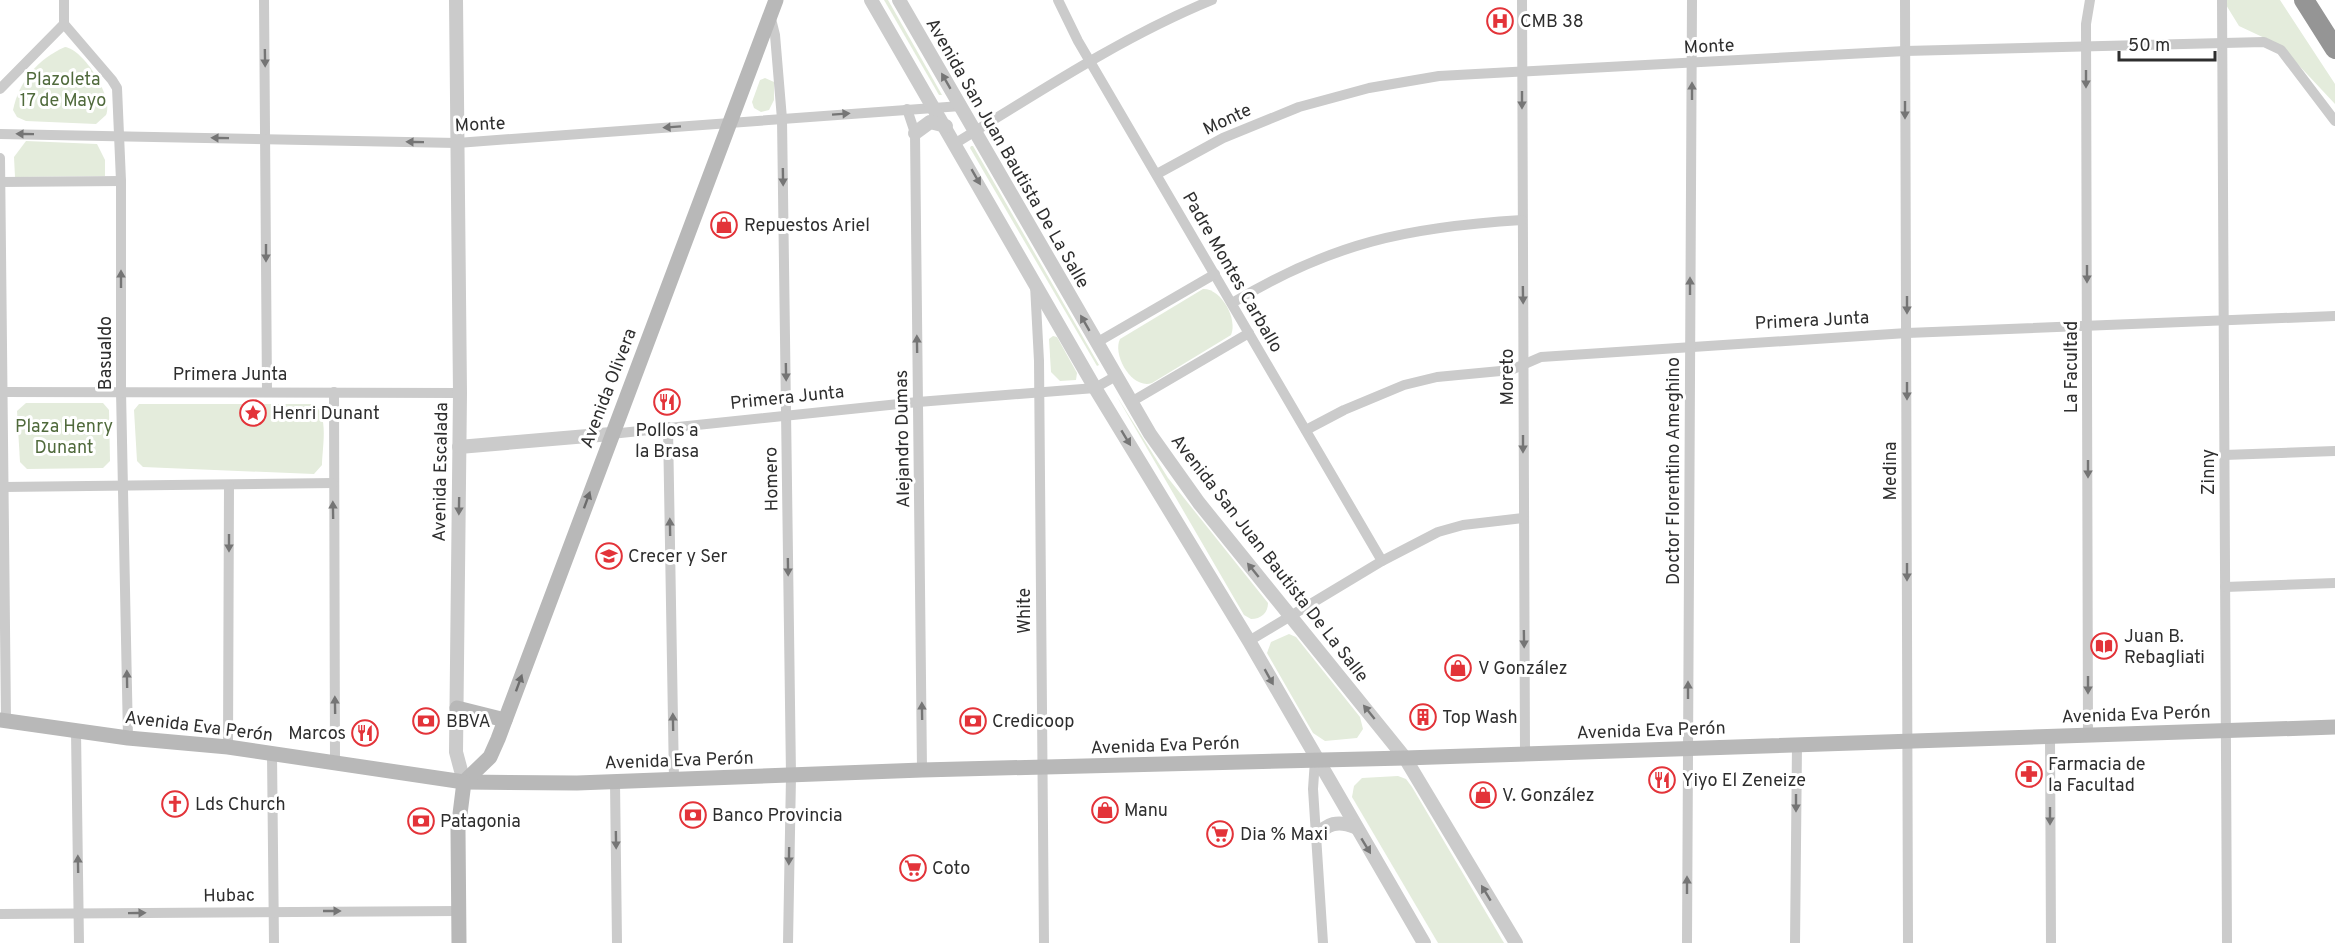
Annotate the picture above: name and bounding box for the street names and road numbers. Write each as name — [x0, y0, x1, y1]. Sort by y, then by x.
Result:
street label: Avenida San Juan Bautista De La Salle — [920, 15, 1094, 293]
street label: Monte — [1683, 35, 1735, 60]
street label: Monte — [1200, 99, 1255, 141]
street label: Monte — [454, 113, 506, 138]
street label: Padre Montes Carballo — [1176, 188, 1287, 357]
street label: Primera Junta — [1754, 307, 1870, 336]
street label: Basualdo — [95, 316, 118, 390]
street label: La Facultad — [2061, 321, 2084, 413]
street label: Avenida Olivera — [576, 325, 643, 452]
street label: Moreto — [1497, 348, 1520, 406]
street label: Doctor Florentino Ameghino — [1663, 357, 1686, 585]
street label: Primera Junta — [173, 364, 287, 387]
street label: Alejandro Dumas — [891, 370, 916, 508]
street label: Primera Junta — [729, 381, 845, 416]
street label: Avenida Escalada — [429, 402, 454, 542]
street label: Avenida San Juan Bautista De La Salle — [1165, 430, 1373, 687]
street label: Medina — [1880, 442, 1903, 500]
street label: Homero — [760, 446, 785, 511]
street label: Zinny — [2198, 449, 2221, 495]
street label: White — [1014, 588, 1037, 634]
street label: Avenida Eva Perón — [2061, 701, 2211, 730]
street label: Avenida Eva Perón — [123, 707, 274, 748]
street label: Avenida Eva Perón — [1576, 717, 1726, 746]
street label: Avenida Eva Perón — [1090, 732, 1240, 761]
street label: Avenida Eva Perón — [604, 747, 754, 776]
street label: Hubac — [203, 885, 255, 908]

